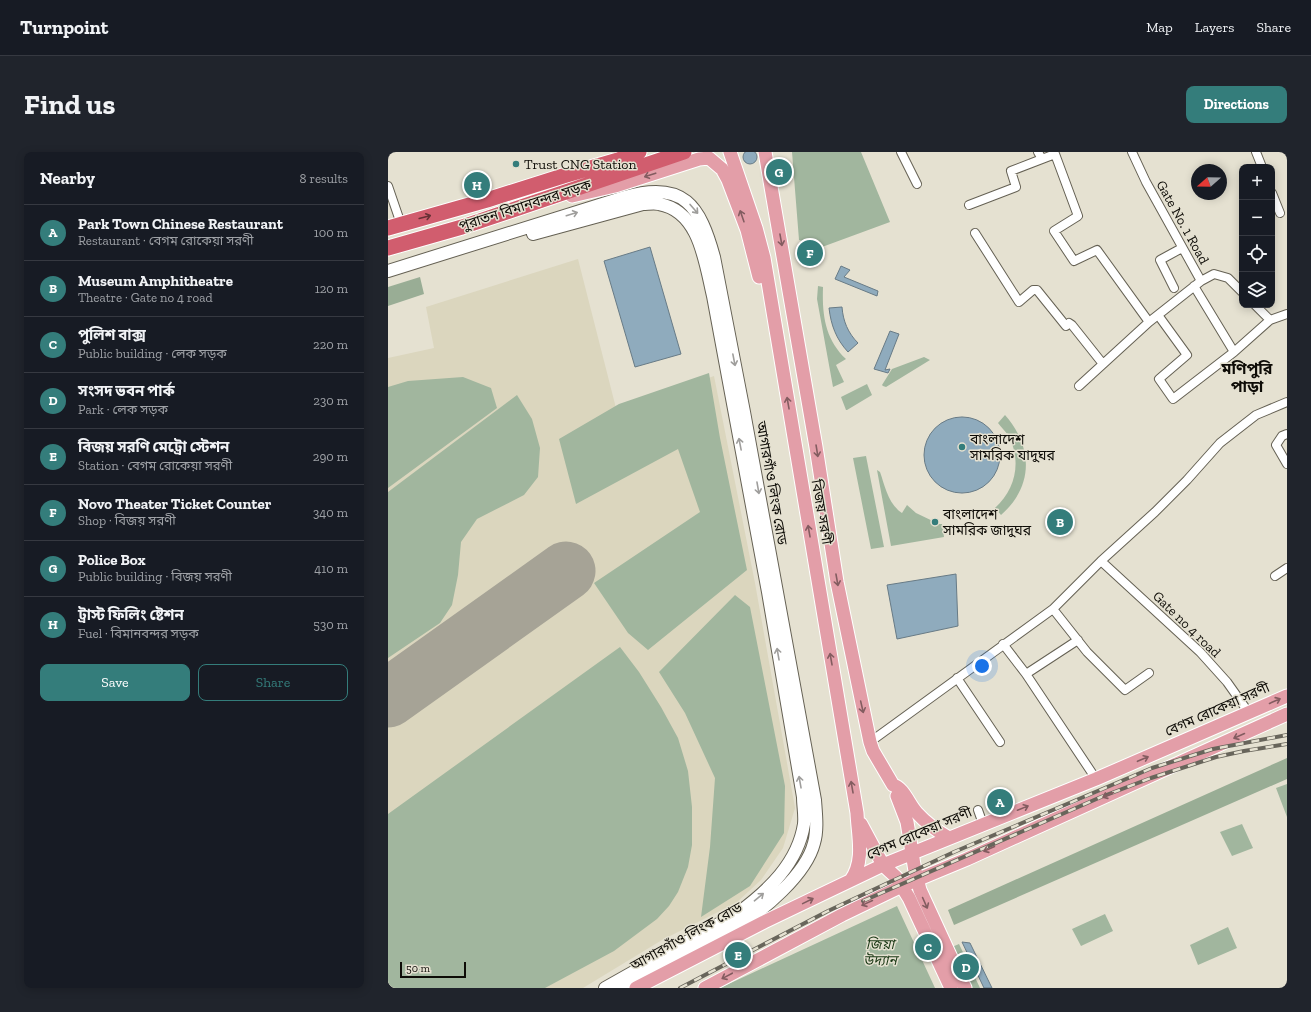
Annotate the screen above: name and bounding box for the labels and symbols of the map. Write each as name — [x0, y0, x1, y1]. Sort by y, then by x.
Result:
place label: Trust CNG Station — [524, 156, 637, 173]
pin: G — [766, 157, 792, 187]
marker: Trust CNG Station — [511, 159, 521, 169]
north arrow — [1191, 164, 1227, 200]
pin: H — [464, 170, 490, 200]
one-way arrow — [645, 171, 657, 179]
street label: পুরাতন বিমানবন্দর সড়ক — [457, 176, 594, 235]
street label: Gate No. 1 Road — [1153, 177, 1213, 267]
one-way arrow — [689, 204, 698, 214]
one-way arrow — [566, 210, 579, 217]
one-way arrow — [738, 210, 745, 223]
one-way arrow — [419, 213, 432, 220]
one-way arrow — [777, 233, 785, 246]
pin: F — [797, 238, 823, 268]
one-way arrow — [730, 354, 738, 367]
district label: মণিপুরি পাড়া — [1221, 359, 1273, 396]
one-way arrow — [783, 397, 791, 410]
street label: আগারগাঁও লিংক রোড — [752, 419, 792, 547]
place label: বাংলাদেশ সামরিক যাদুঘর — [969, 431, 1055, 464]
one-way arrow — [736, 437, 744, 450]
marker: বাংলাদেশ সামরিক যাদুঘর — [957, 442, 967, 452]
one-way arrow — [813, 444, 821, 457]
street label: বিজয় সরণী — [807, 477, 836, 546]
one-way arrow — [754, 481, 762, 494]
place label: বাংলাদেশ সামরিক জাদুঘর — [942, 506, 1032, 539]
pin: B — [1047, 507, 1073, 537]
marker: বাংলাদেশ সামরিক জাদুঘর — [930, 517, 940, 527]
one-way arrow — [805, 525, 813, 538]
one-way arrow — [833, 573, 841, 586]
street label: Gate no 4 road — [1149, 588, 1224, 661]
one-way arrow — [774, 648, 782, 661]
one-way arrow — [827, 653, 835, 666]
your location — [972, 656, 992, 676]
street label: বেগম রোকেয়া সরণী — [1162, 679, 1272, 740]
one-way arrow — [1269, 697, 1281, 704]
one-way arrow — [859, 700, 867, 713]
one-way arrow — [1233, 733, 1245, 740]
one-way arrow — [1137, 754, 1149, 762]
one-way arrow — [796, 776, 804, 789]
one-way arrow — [848, 781, 856, 794]
pin: A — [987, 787, 1013, 817]
one-way arrow — [1102, 792, 1114, 799]
street label: বেগম রোকেয়া সরণী — [864, 803, 975, 863]
one-way arrow — [1016, 803, 1028, 811]
one-way arrow — [983, 846, 995, 853]
one-way arrow — [753, 893, 764, 902]
one-way arrow — [922, 896, 929, 908]
street label: আগারগাঁও লিংক রোড — [626, 897, 746, 975]
one-way arrow — [802, 897, 814, 904]
one-way arrow — [861, 900, 873, 907]
pin: C — [915, 932, 941, 962]
park label: জিয়া উদ্যান — [863, 936, 899, 969]
pin: E — [725, 940, 751, 970]
pin: D — [953, 952, 979, 982]
scale bar — [400, 960, 466, 979]
one-way arrow — [721, 973, 733, 981]

